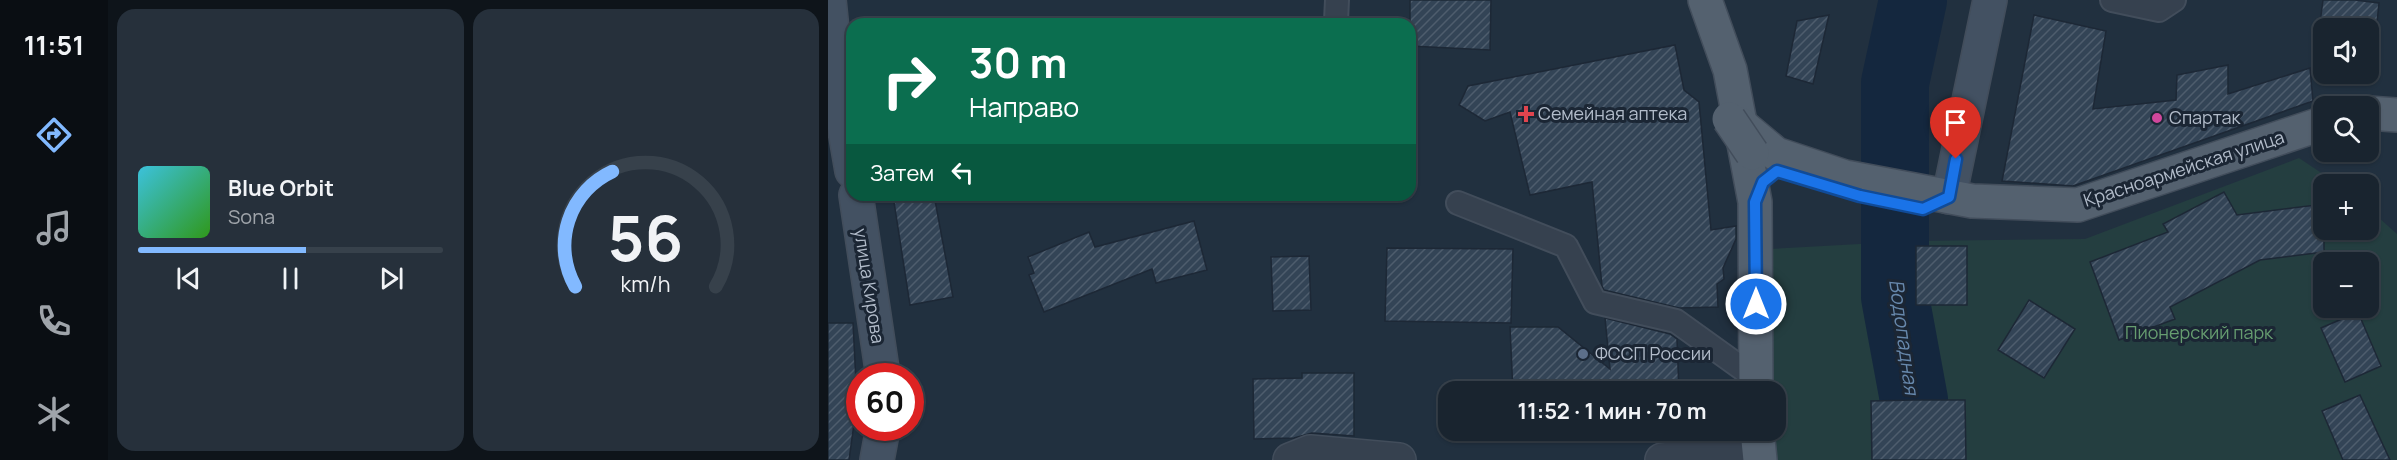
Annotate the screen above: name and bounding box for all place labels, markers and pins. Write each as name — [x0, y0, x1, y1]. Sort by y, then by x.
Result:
pin — [1930, 97, 1981, 159]
place label: Семейная аптека — [1538, 101, 1687, 125]
place label: Спартак — [2169, 105, 2242, 129]
marker: Семейная аптека — [1519, 107, 1533, 121]
marker: Спартак — [2150, 111, 2164, 125]
place label: ФССП России — [1595, 341, 1711, 365]
marker: ФССП России — [1576, 347, 1590, 361]

